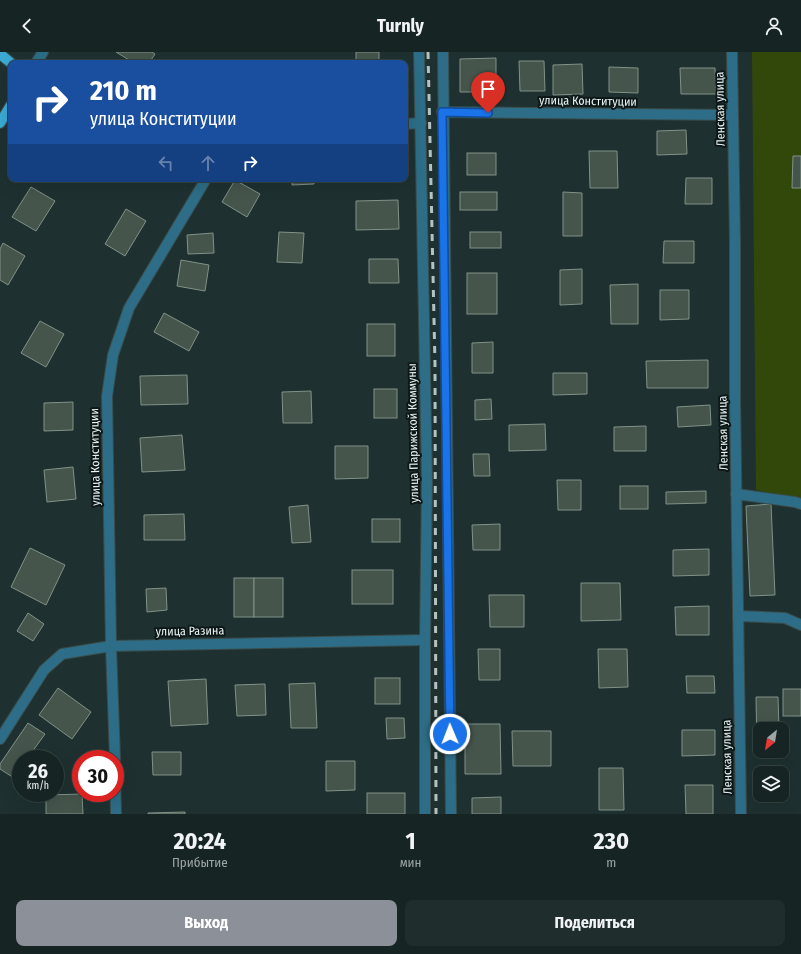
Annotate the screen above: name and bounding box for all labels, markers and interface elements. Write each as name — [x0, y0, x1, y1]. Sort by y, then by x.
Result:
icon: back — [16, 15, 38, 37]
text: Turnly — [377, 15, 424, 37]
icon: person — [763, 15, 785, 37]
street label: Ленская улица — [712, 71, 728, 146]
pin — [471, 72, 505, 113]
text: 210 m — [90, 74, 157, 107]
icon: right — [24, 76, 76, 128]
icon: arrive — [477, 78, 499, 100]
street label: улица Конституции — [539, 93, 637, 109]
text: улица Конституции — [90, 108, 237, 130]
icon: left — [155, 152, 177, 174]
icon: ahead — [197, 152, 219, 174]
icon: right — [239, 152, 261, 174]
street label: улица Парижской Коммуны — [405, 363, 421, 503]
street label: Ленская улица — [715, 395, 731, 470]
street label: улица Конституции — [87, 408, 103, 506]
street label: улица Разина — [156, 623, 224, 639]
position arrow — [429, 713, 471, 755]
street label: Ленская улица — [719, 719, 735, 794]
north arrow — [753, 722, 789, 758]
map controls — [753, 722, 789, 802]
speed limit sign: 30 — [72, 750, 124, 802]
text: 26 — [28, 759, 48, 783]
button: layers — [753, 766, 789, 802]
text: km/h — [27, 780, 49, 792]
text: 20:24 — [174, 827, 226, 855]
text: 1 — [406, 827, 416, 855]
text: 230 — [593, 827, 629, 855]
text: Прибытие — [172, 855, 228, 870]
text: мин — [400, 855, 422, 870]
text: m — [606, 855, 616, 870]
button: Выход — [16, 900, 397, 946]
button: Поделиться — [405, 900, 785, 946]

